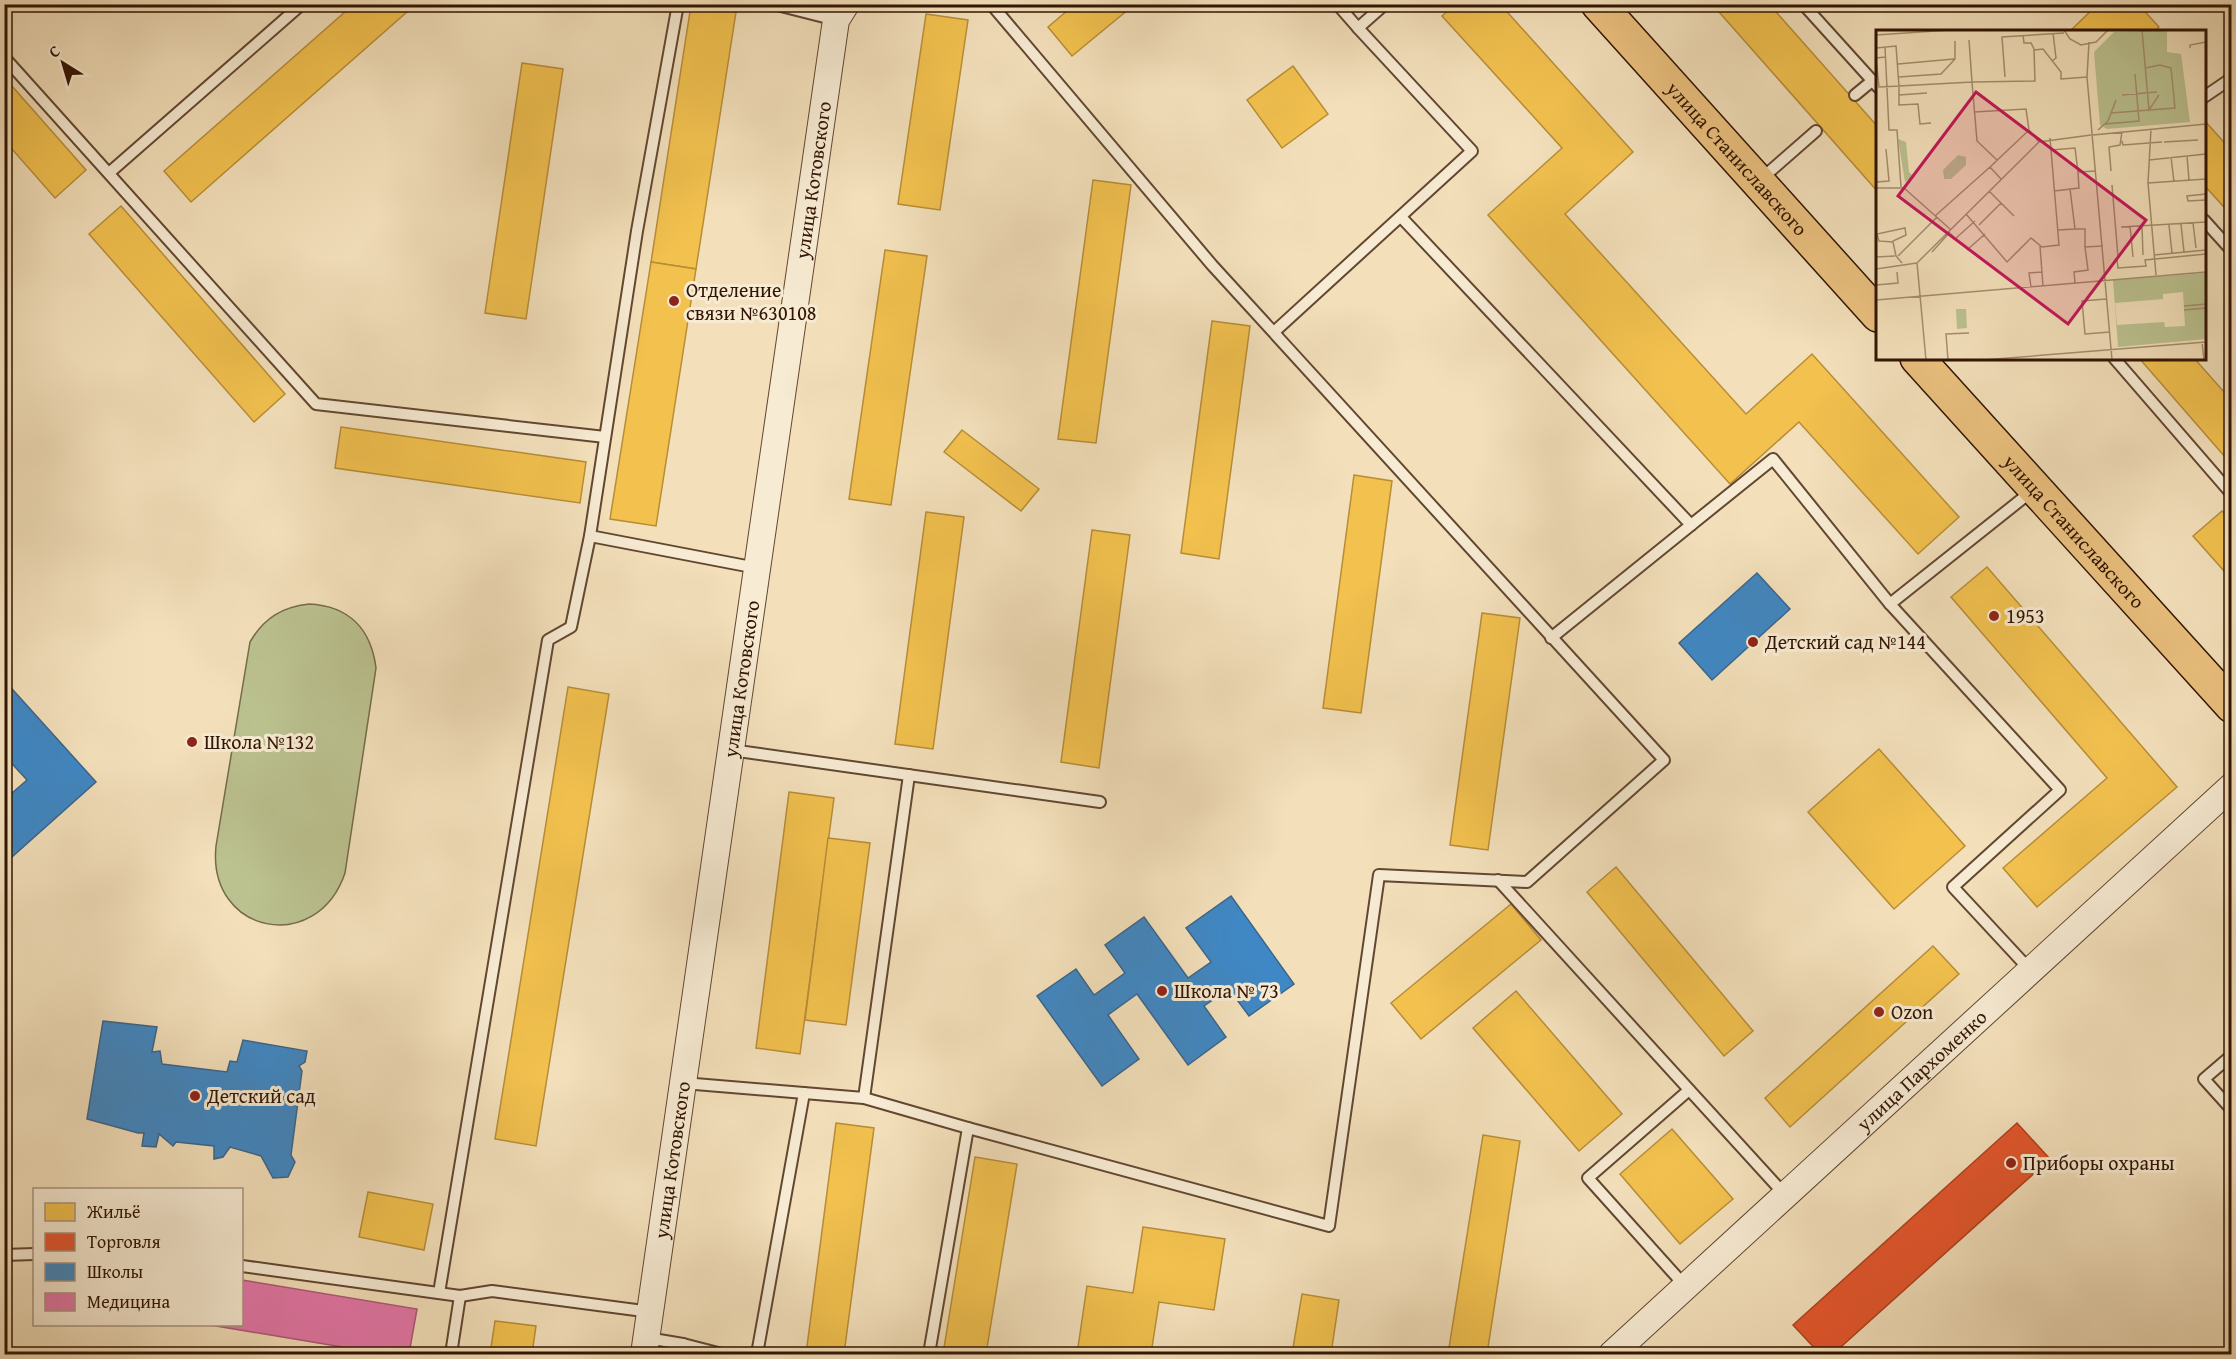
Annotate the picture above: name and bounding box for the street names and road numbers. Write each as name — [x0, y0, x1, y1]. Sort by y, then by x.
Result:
street label: улица Станиславского — [1659, 74, 1815, 242]
street label: улица Котовского — [787, 99, 838, 262]
street label: улица Станиславского — [1996, 447, 2152, 615]
street label: улица Котовского — [715, 598, 766, 761]
street label: улица Пархоменко — [1849, 1002, 1993, 1138]
street label: улица Котовского — [646, 1079, 697, 1242]

